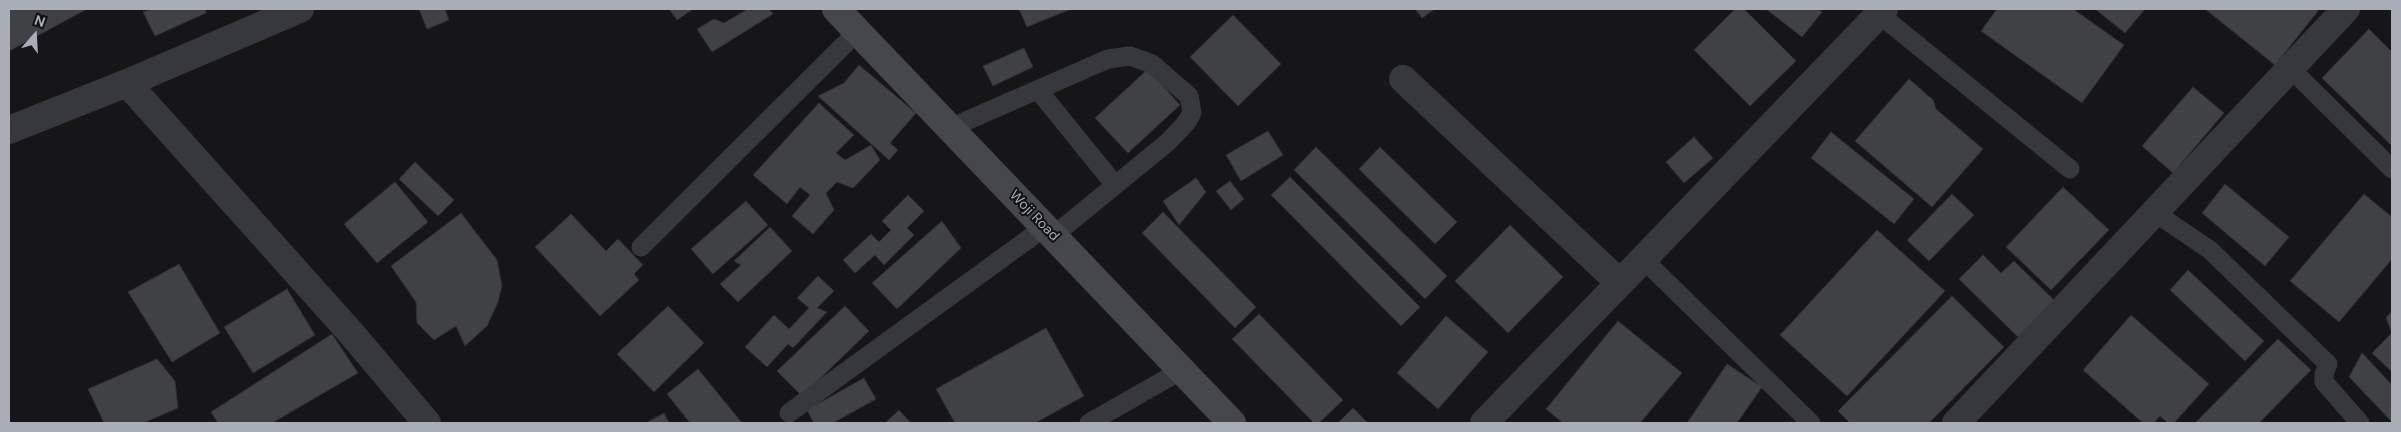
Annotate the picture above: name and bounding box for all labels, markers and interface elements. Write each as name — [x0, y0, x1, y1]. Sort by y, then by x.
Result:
north arrow — [10, 10, 60, 60]
text: N — [32, 11, 48, 31]
street label: Woji Road — [1006, 187, 1062, 245]

